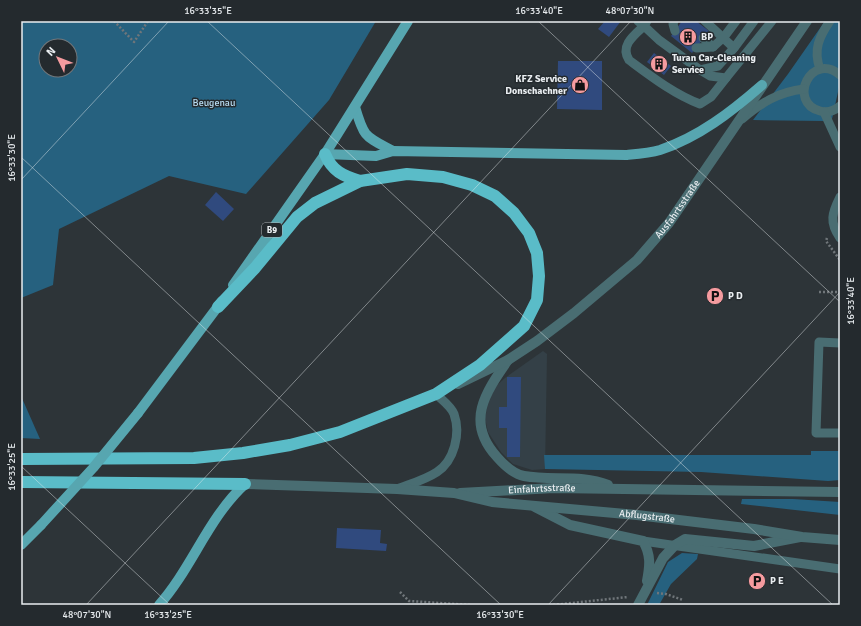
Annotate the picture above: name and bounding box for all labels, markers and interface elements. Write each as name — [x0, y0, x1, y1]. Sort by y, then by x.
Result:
text: 16°33'35"E — [184, 5, 232, 17]
text: 16°33'40"E — [515, 5, 563, 17]
text: 48°07'30"N — [606, 5, 654, 17]
building icon: BP — [678, 27, 698, 47]
place label: BP — [701, 31, 713, 43]
north arrow — [38, 38, 78, 78]
text: N — [44, 44, 58, 59]
place label: Turan Car-Cleaning Service — [672, 52, 756, 76]
building icon: Turan Car-Cleaning Service — [649, 54, 669, 74]
place label: KFZ Service Donschachner — [505, 73, 567, 97]
shop icon: KFZ Service Donschachner — [570, 75, 590, 95]
park label: Beugenau — [193, 97, 235, 109]
text: 16°33'30"E — [6, 134, 18, 182]
street label: Ausfahrtsstraße — [652, 178, 703, 241]
road number: B9 — [262, 223, 282, 237]
text: 16°33'40"E — [845, 277, 857, 325]
parking icon: P D — [705, 286, 725, 306]
place label: P D — [728, 290, 743, 302]
text: 16°33'25"E — [6, 443, 18, 491]
street label: Einfahrtsstraße — [508, 482, 576, 496]
street label: Abflugstraße — [619, 507, 676, 525]
parking icon: P E — [747, 571, 767, 591]
place label: P E — [770, 575, 784, 587]
text: 48°07'30"N — [63, 609, 111, 621]
text: 16°33'25"E — [144, 609, 192, 621]
text: 16°33'30"E — [476, 609, 524, 621]

